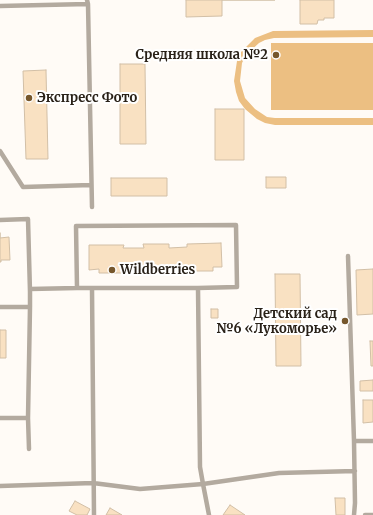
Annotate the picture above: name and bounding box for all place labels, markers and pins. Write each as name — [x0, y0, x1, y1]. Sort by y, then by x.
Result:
place label: Средняя школа №2 — [136, 47, 268, 63]
marker: Средняя школа №2 — [271, 50, 281, 60]
place label: Экспресс Фото — [37, 90, 137, 106]
marker: Экспресс Фото — [24, 93, 34, 103]
place label: Wildberries — [120, 262, 195, 278]
marker: Wildberries — [107, 265, 117, 275]
place label: Детский сад №6 «Лукоморье» — [216, 306, 337, 337]
marker: Детский сад №6 «Лукоморье» — [340, 316, 350, 326]

